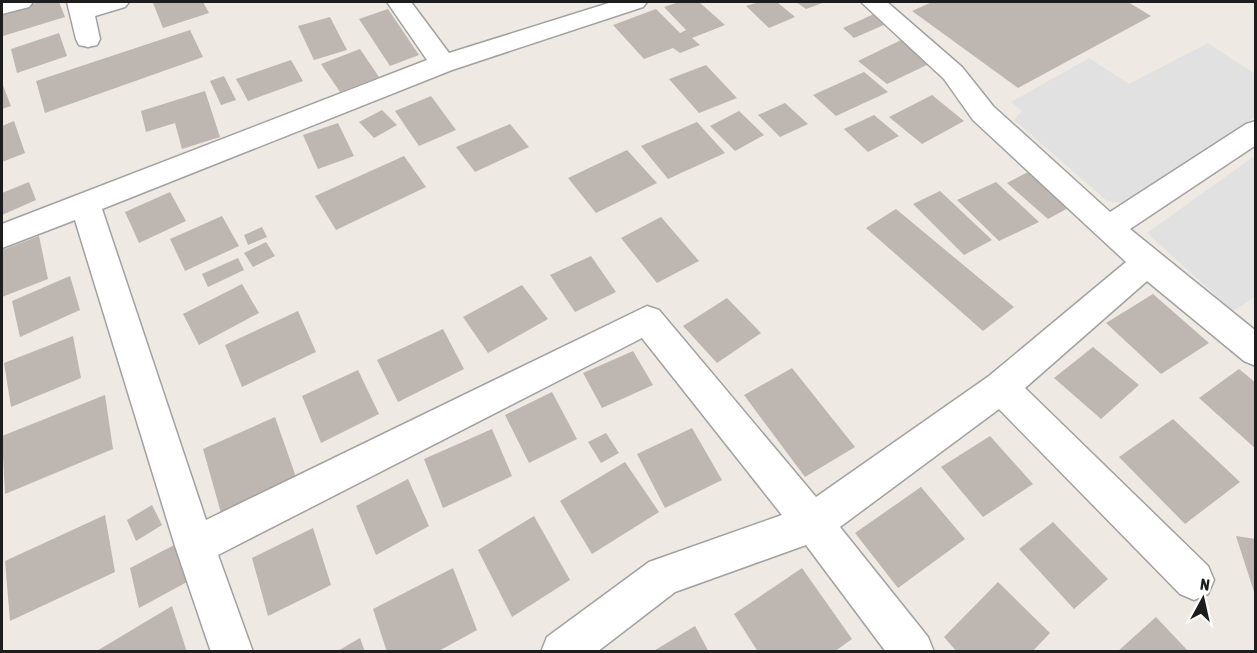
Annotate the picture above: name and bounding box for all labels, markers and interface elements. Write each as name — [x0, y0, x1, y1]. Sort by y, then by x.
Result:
north arrow — [1173, 569, 1233, 629]
text: N — [1199, 575, 1211, 594]

